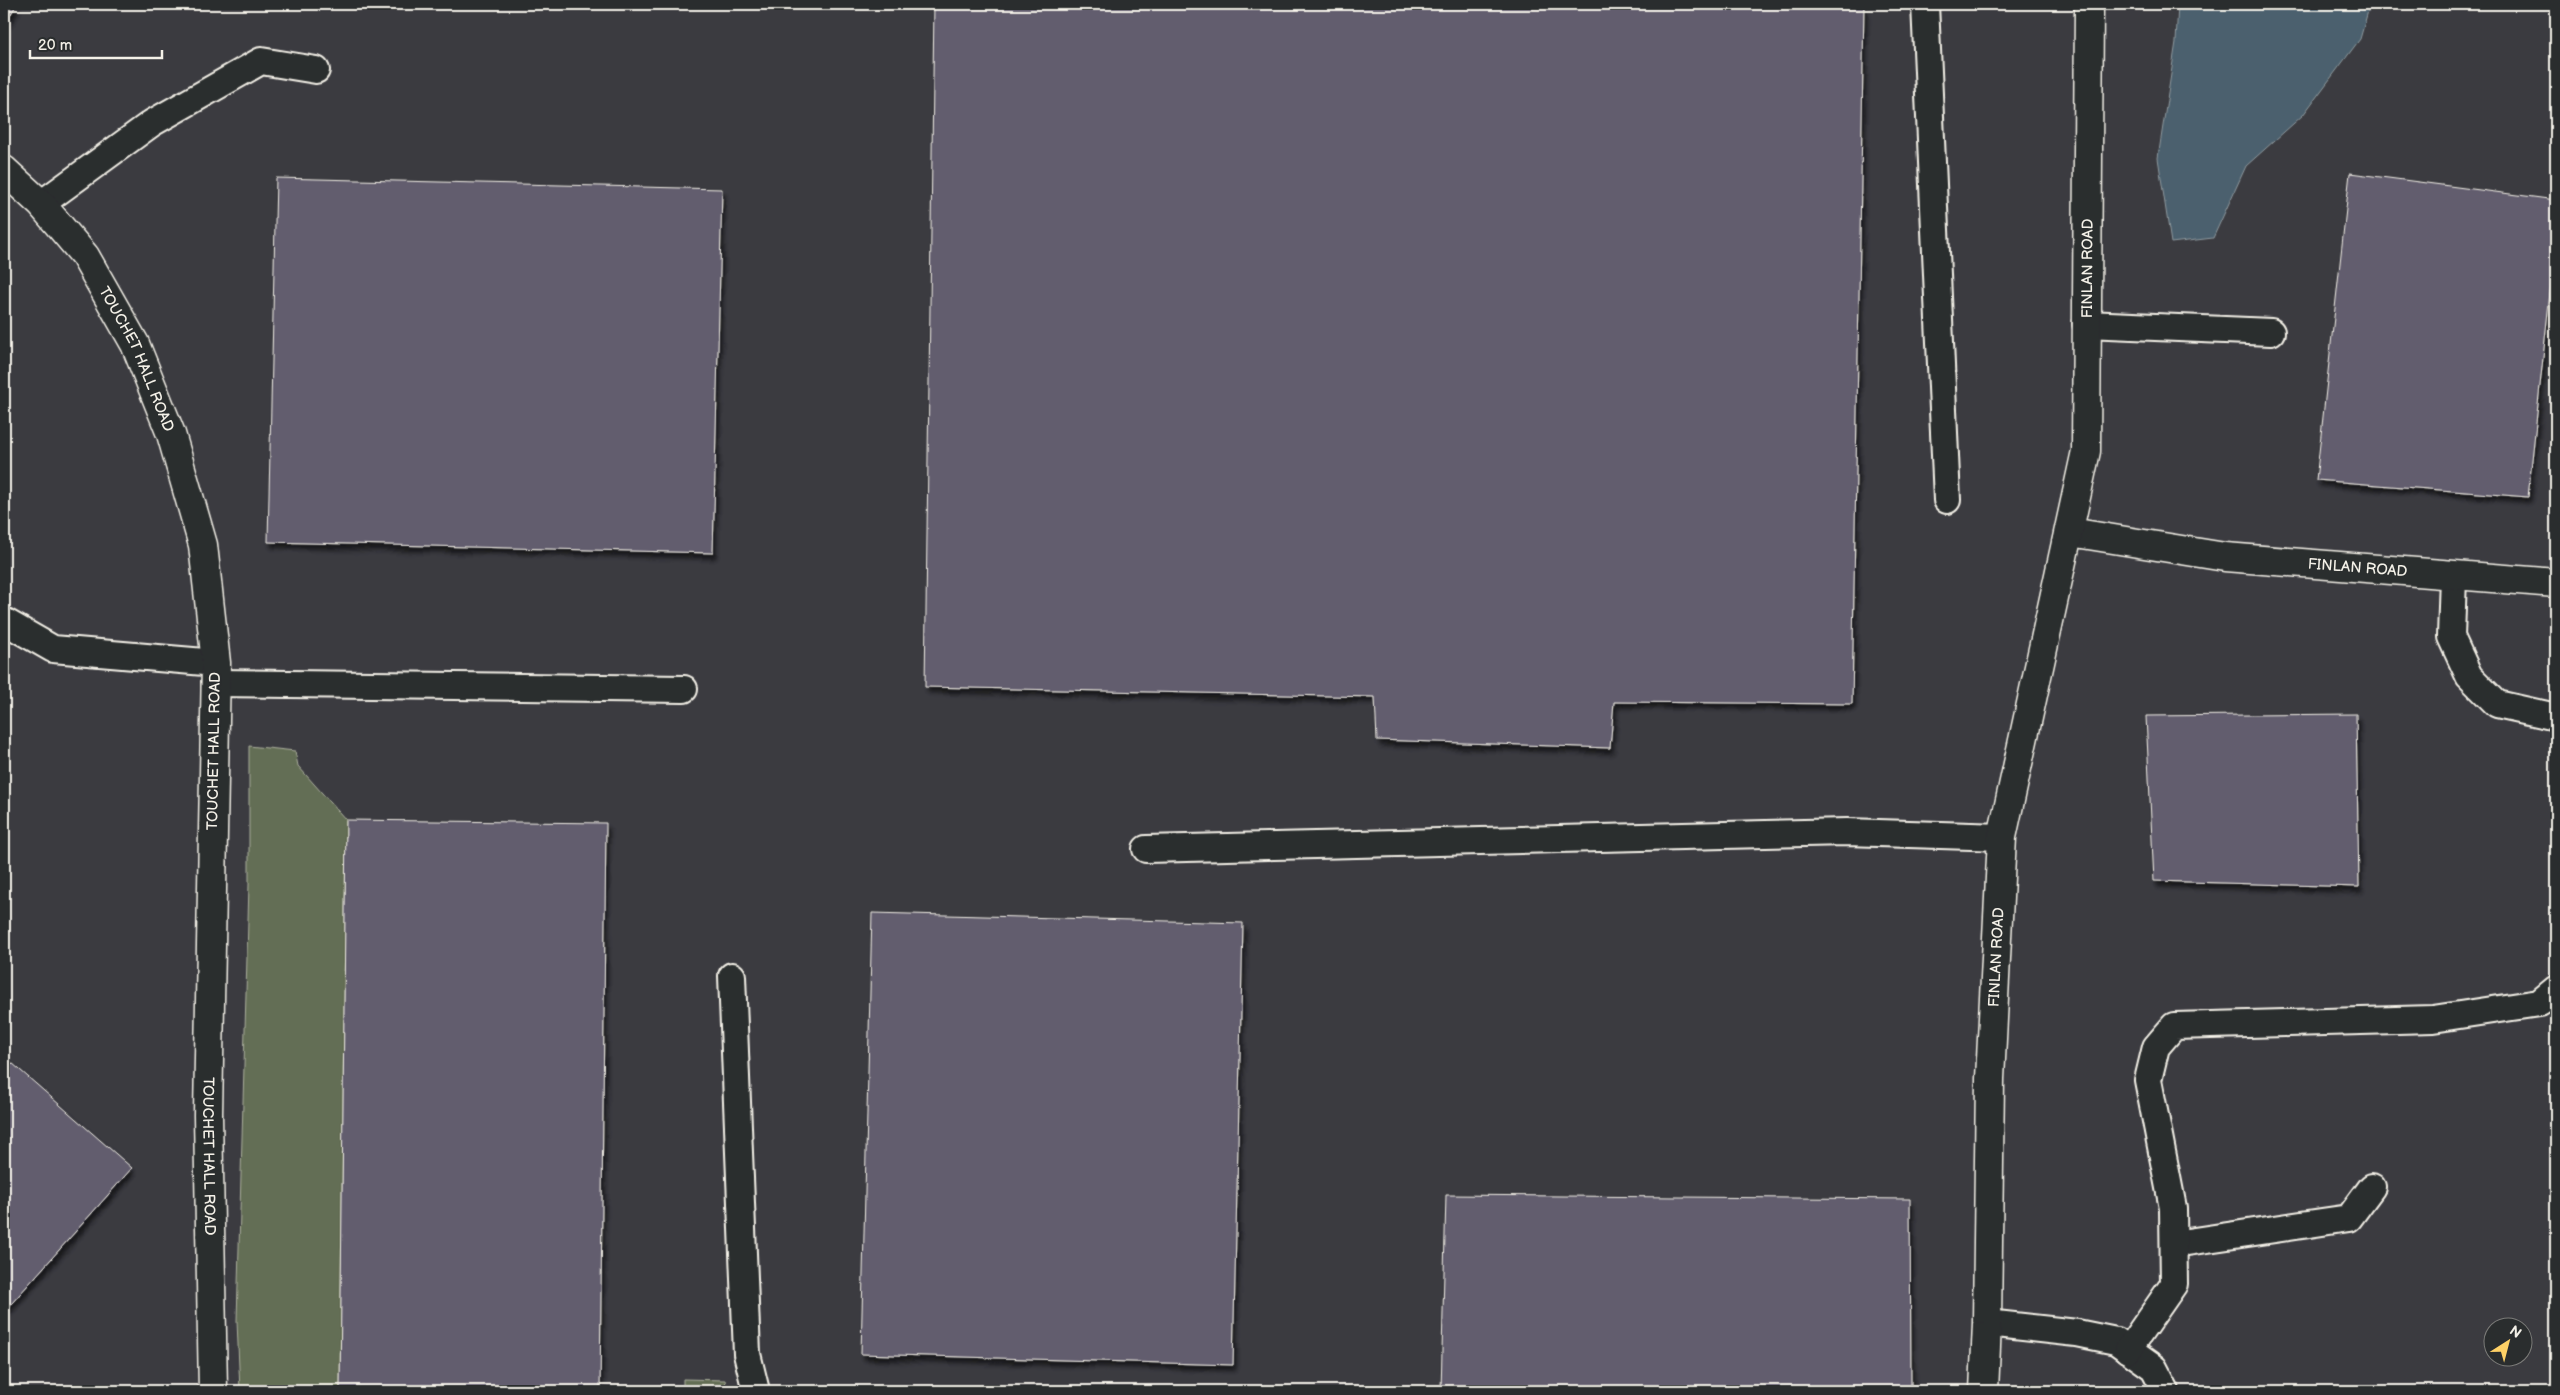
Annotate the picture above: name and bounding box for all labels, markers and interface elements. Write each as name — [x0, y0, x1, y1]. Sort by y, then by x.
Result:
scale bar — [30, 28, 162, 60]
text: 20 m — [38, 36, 72, 55]
street label: FINLAN ROAD — [2077, 218, 2097, 318]
street label: TOUCHET HALL ROAD — [95, 283, 179, 434]
street label: FINLAN ROAD — [2307, 554, 2408, 581]
street label: TOUCHET HALL ROAD — [203, 672, 225, 830]
street label: FINLAN ROAD — [1984, 907, 2008, 1008]
street label: TOUCHET HALL ROAD — [198, 1077, 220, 1236]
north arrow — [2482, 1318, 2532, 1368]
text: N — [2506, 1322, 2525, 1342]

